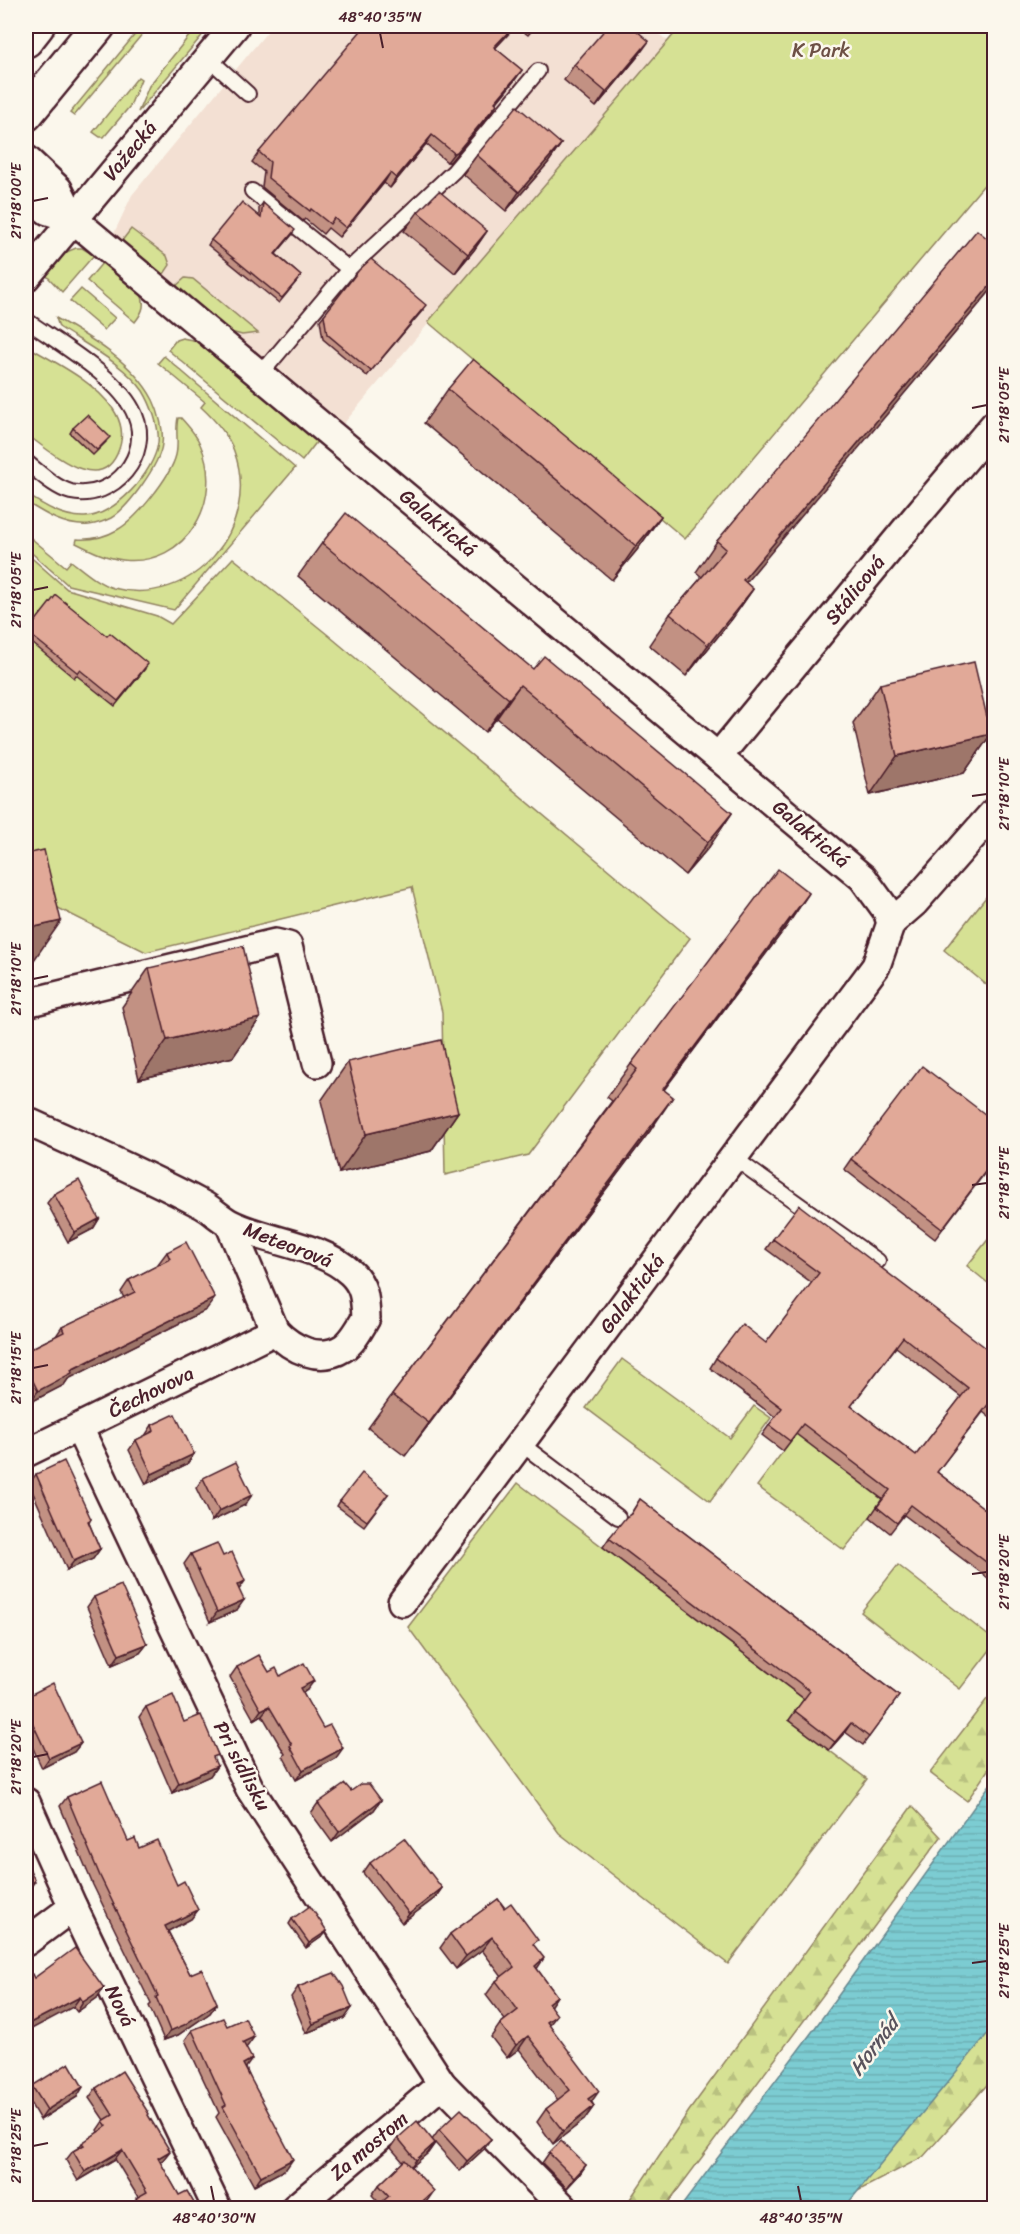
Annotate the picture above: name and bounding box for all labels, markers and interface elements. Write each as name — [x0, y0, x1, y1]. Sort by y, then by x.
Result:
text: 48°40'35"N — [338, 4, 422, 30]
park label: K Park — [792, 33, 850, 68]
street label: Važecká — [94, 113, 166, 189]
text: 21°18'00"E — [3, 161, 29, 239]
text: 21°18'05"E — [991, 365, 1017, 443]
street label: Galaktická — [391, 480, 485, 566]
street label: Stálicová — [816, 547, 894, 633]
text: 21°18'05"E — [3, 550, 29, 628]
text: 21°18'10"E — [991, 756, 1017, 831]
street label: Galaktická — [764, 791, 858, 877]
text: 21°18'10"E — [3, 941, 29, 1016]
text: 21°18'15"E — [991, 1145, 1017, 1219]
street label: Meteorová — [238, 1212, 338, 1278]
street label: Galaktická — [590, 1246, 674, 1342]
text: 21°18'15"E — [3, 1330, 29, 1404]
street label: Čechovova — [102, 1356, 200, 1428]
text: 21°18'20"E — [991, 1533, 1017, 1610]
street label: Pri sídlisku — [204, 1714, 281, 1818]
text: 21°18'20"E — [3, 1718, 29, 1795]
text: 21°18'25"E — [991, 1922, 1017, 1998]
street label: Nová — [95, 1979, 145, 2033]
water label: Hornád — [839, 2003, 913, 2084]
street label: Za mostom — [322, 2102, 416, 2190]
text: 21°18'25"E — [3, 2107, 29, 2183]
text: 48°40'30"N — [172, 2205, 256, 2231]
text: 48°40'35"N — [759, 2205, 843, 2231]

